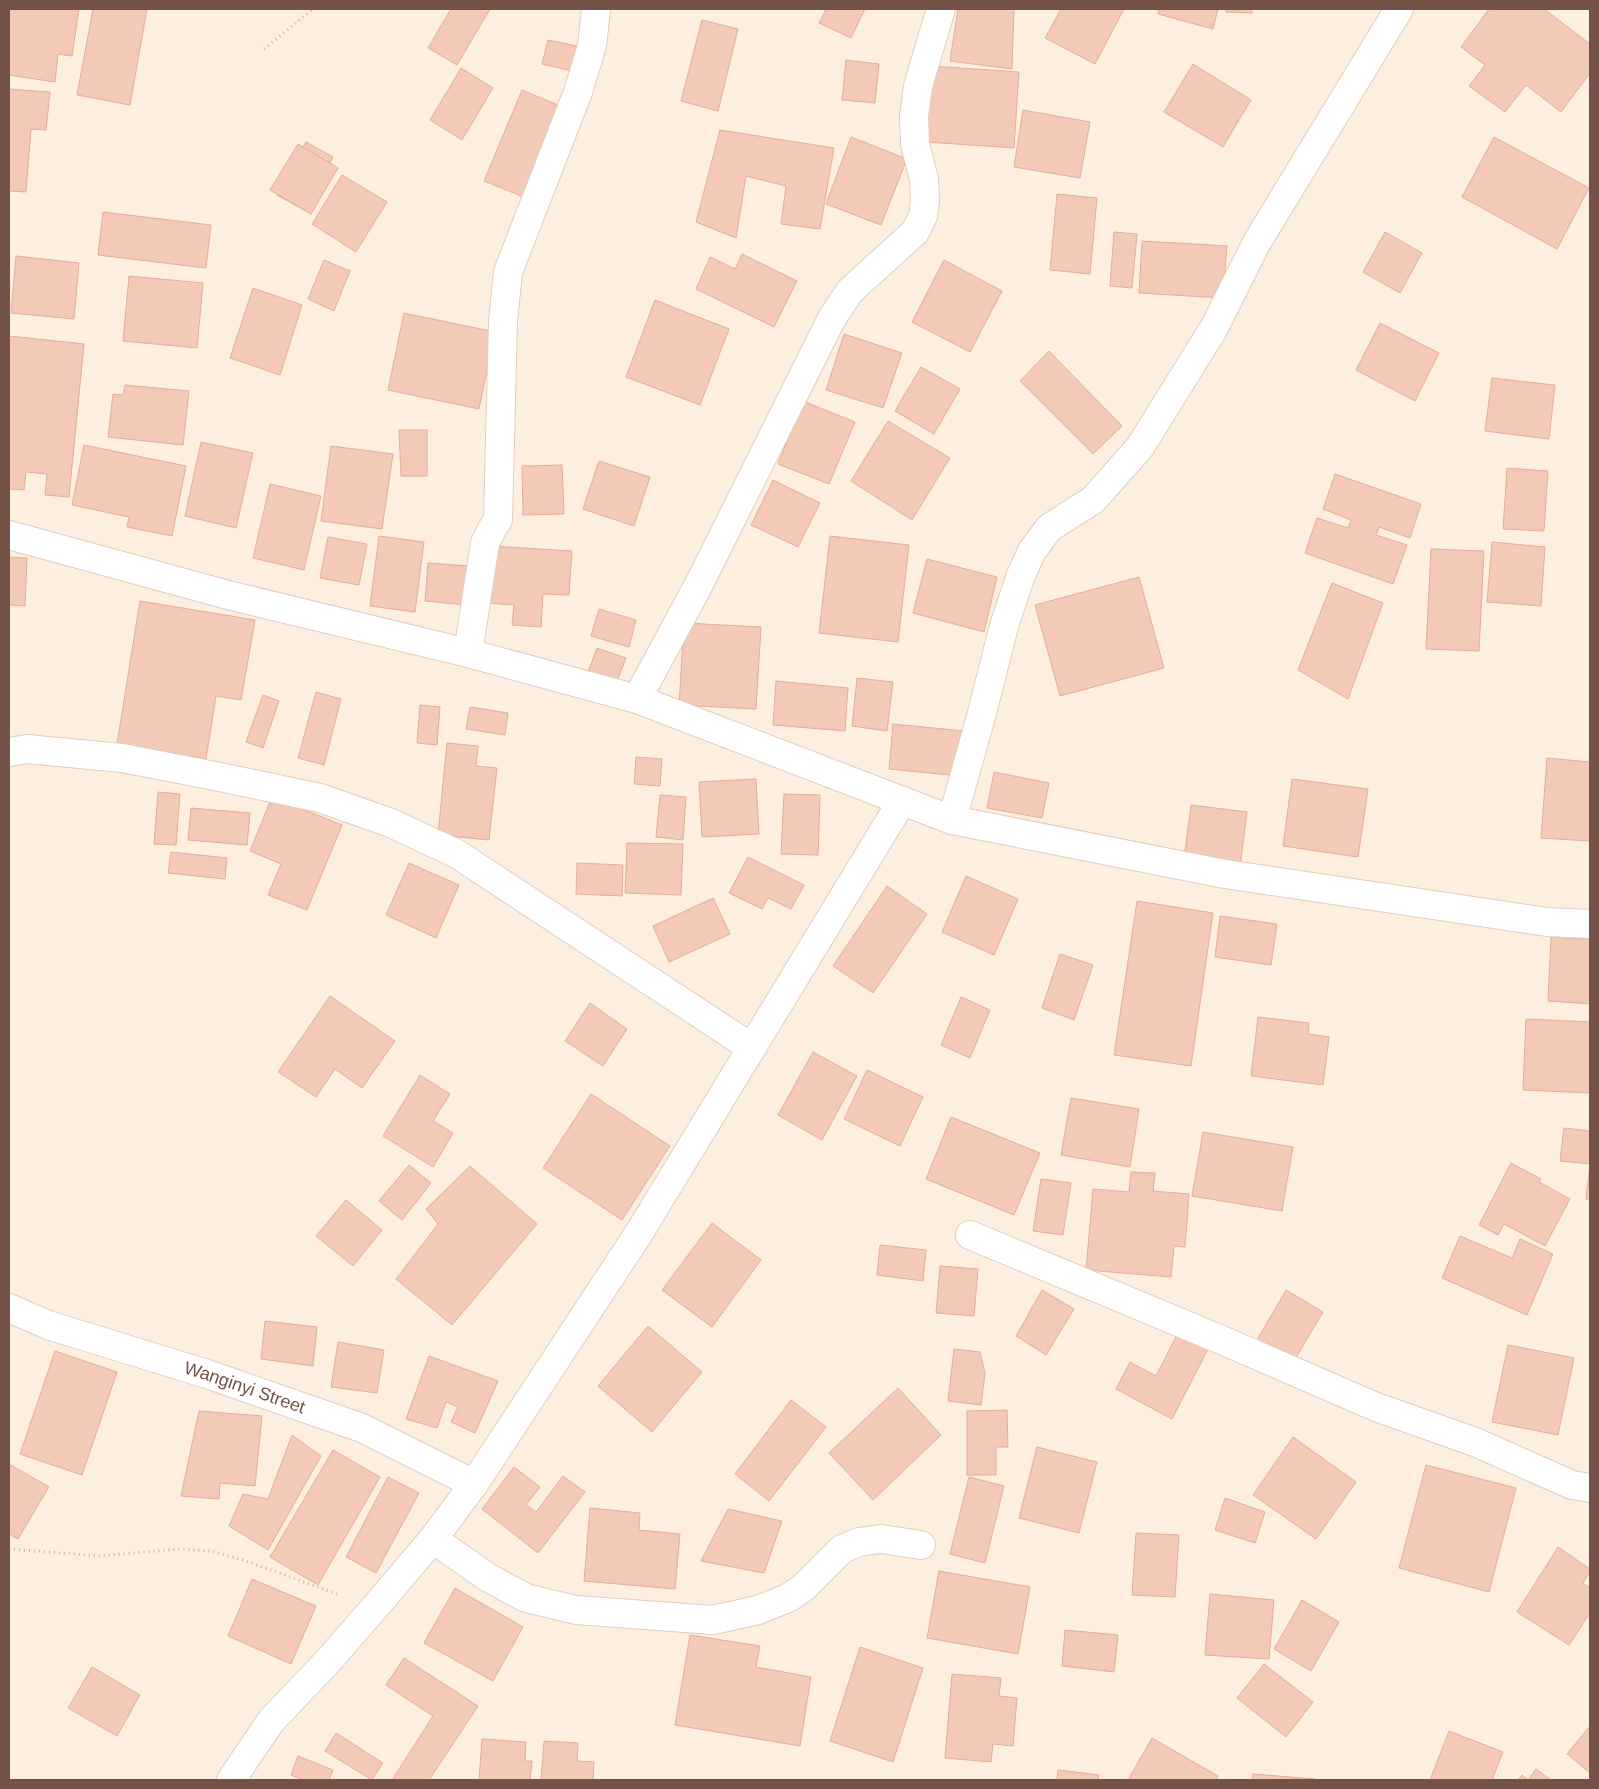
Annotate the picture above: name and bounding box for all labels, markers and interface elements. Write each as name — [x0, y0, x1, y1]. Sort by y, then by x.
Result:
street label: Wanginyi Street — [182, 1358, 308, 1417]

